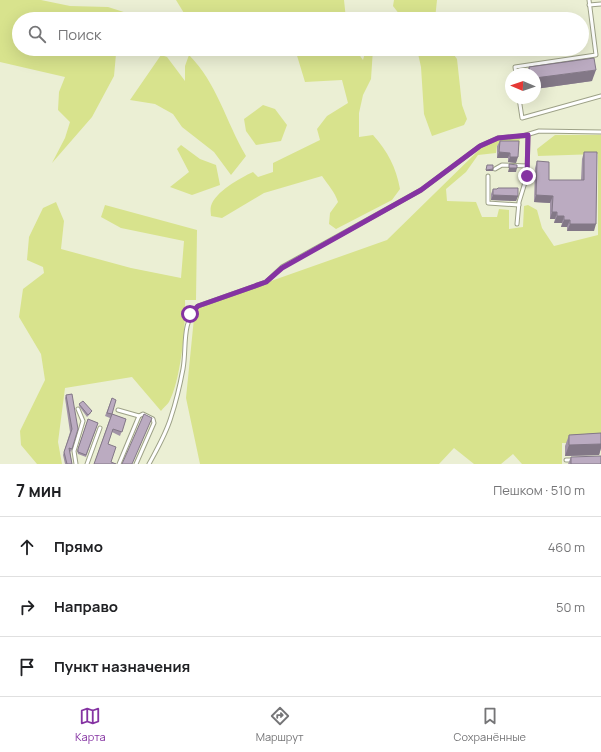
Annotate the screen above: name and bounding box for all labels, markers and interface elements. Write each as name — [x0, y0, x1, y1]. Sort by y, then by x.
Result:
search box — [12, 12, 589, 56]
icon: search — [26, 23, 48, 45]
text: Поиск — [58, 24, 102, 45]
north arrow — [505, 68, 541, 104]
route end — [518, 167, 536, 185]
route start — [181, 305, 199, 323]
text: 7 мин — [16, 479, 62, 502]
text: Пешком · 510 m — [493, 481, 585, 499]
icon: ahead — [16, 536, 38, 558]
text: Прямо — [54, 536, 103, 557]
text: 460 m — [548, 538, 585, 556]
icon: right — [16, 596, 38, 618]
text: Направо — [54, 596, 118, 617]
text: 50 m — [556, 598, 585, 616]
icon: arrive — [16, 656, 38, 678]
text: Пункт назначения — [54, 656, 190, 677]
tab: Карта — [75, 705, 106, 744]
tab: Маршрут — [256, 705, 304, 744]
tab: Сохранённые — [454, 705, 526, 744]

